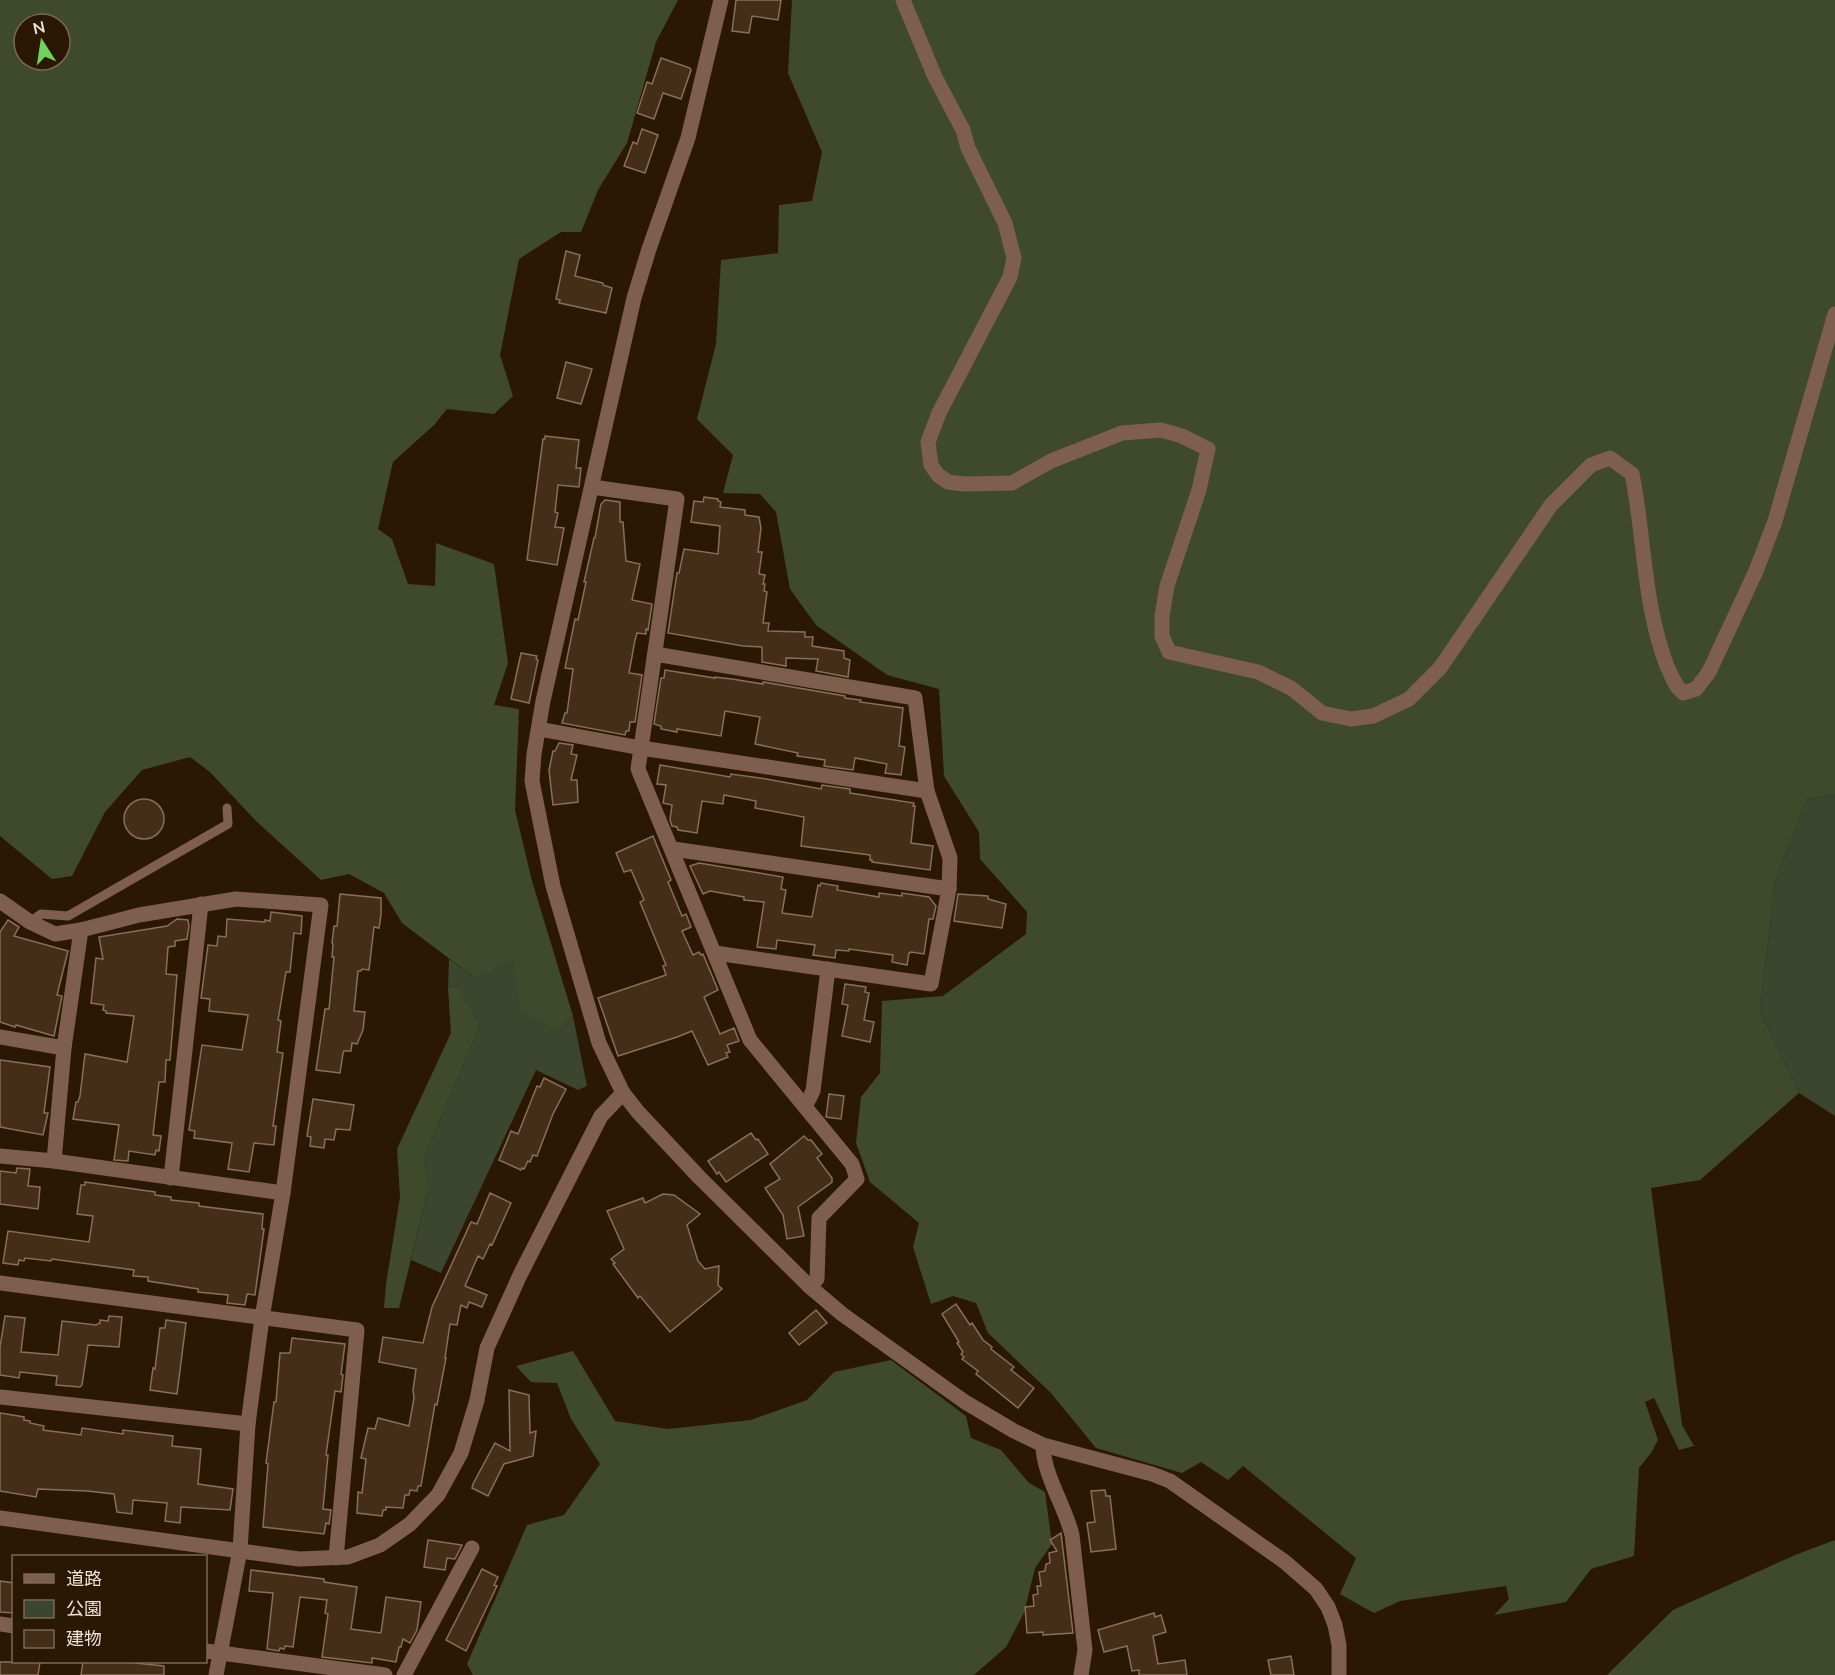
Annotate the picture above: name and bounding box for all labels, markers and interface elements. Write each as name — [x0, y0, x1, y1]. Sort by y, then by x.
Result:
north arrow — [12, 12, 72, 72]
text: N — [31, 16, 47, 38]
legend — [12, 1555, 207, 1663]
text: 道路 — [66, 1567, 102, 1590]
text: 公園 — [66, 1597, 102, 1620]
text: 建物 — [66, 1627, 102, 1650]

